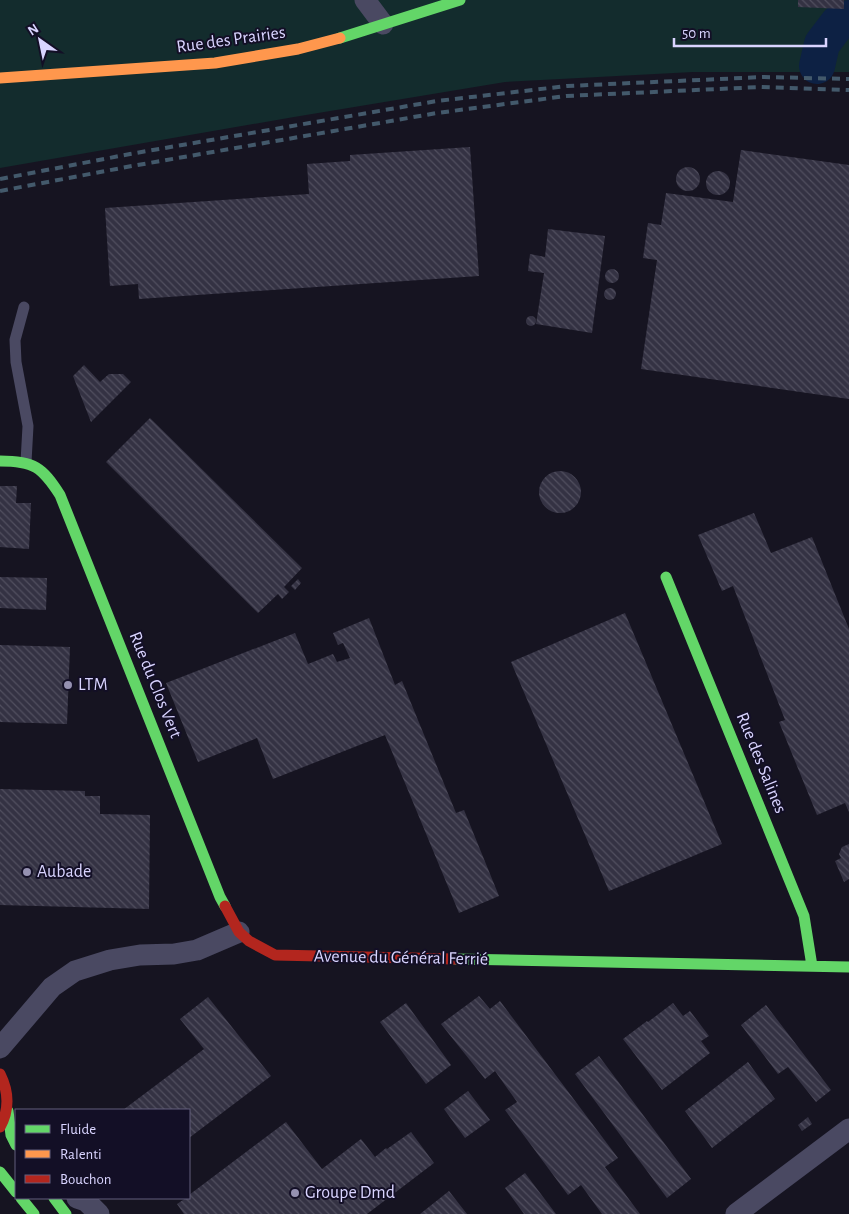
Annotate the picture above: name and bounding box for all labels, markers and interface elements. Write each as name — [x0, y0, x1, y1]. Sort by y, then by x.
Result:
north arrow — [15, 15, 65, 65]
scale bar — [674, 15, 826, 47]
text: N — [26, 21, 41, 38]
street label: Rue des Prairies — [175, 23, 287, 57]
text: 50 m — [682, 26, 711, 41]
street label: Rue du Clos Vert — [125, 629, 185, 741]
place label: LTM — [78, 676, 108, 694]
marker: LTM — [62, 679, 74, 691]
street label: Rue des Salines — [733, 710, 789, 816]
place label: Aubade — [37, 863, 91, 881]
marker: Aubade — [21, 866, 33, 878]
street label: Avenue du Général Ferrié — [314, 947, 488, 969]
legend — [15, 1109, 190, 1199]
text: Fluide — [60, 1122, 96, 1137]
text: Ralenti — [60, 1147, 102, 1162]
text: Bouchon — [60, 1172, 111, 1187]
place label: Groupe Dmd — [305, 1184, 395, 1202]
marker: Groupe Dmd — [289, 1187, 301, 1199]

